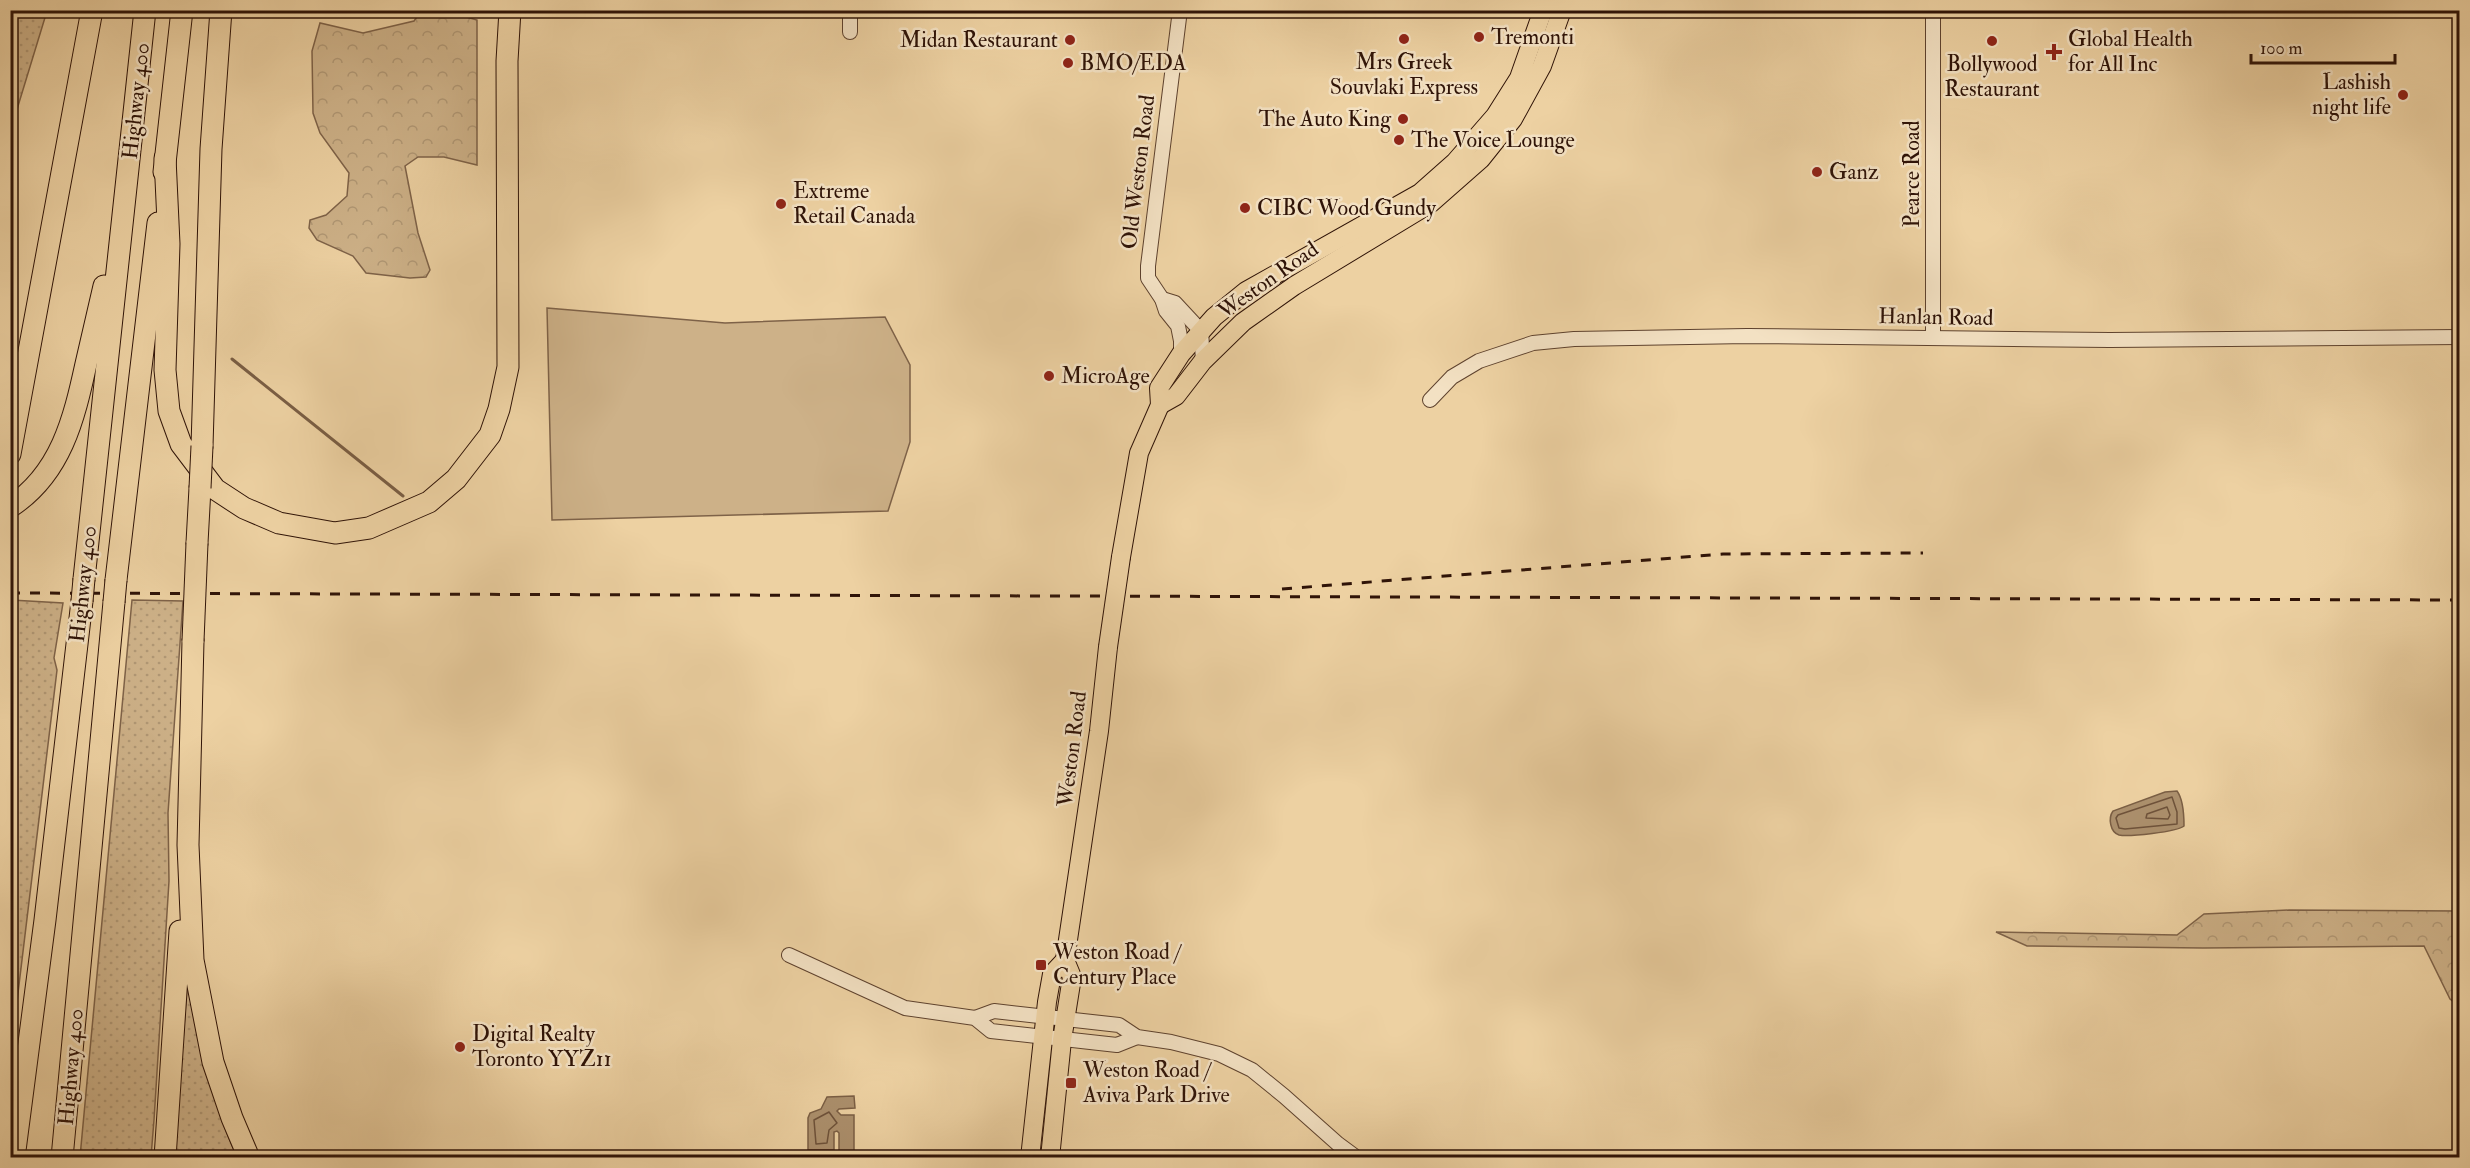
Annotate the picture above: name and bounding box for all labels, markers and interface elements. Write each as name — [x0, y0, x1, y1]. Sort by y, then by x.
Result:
place label: Tremonti — [1491, 23, 1574, 51]
place label: Global Health for All Inc — [2068, 25, 2193, 78]
place label: Midan Restaurant — [900, 26, 1058, 54]
scale bar — [2251, 27, 2395, 65]
marker: Tremonti — [1472, 30, 1486, 44]
marker: Mrs Greek Souvlaki Express — [1397, 32, 1411, 46]
marker: Midan Restaurant — [1063, 33, 1077, 47]
marker: Bollywood Restaurant — [1985, 34, 1999, 48]
text: 100 m — [2260, 37, 2303, 60]
street label: Highway 400 — [116, 41, 156, 161]
marker: Global Health for All Inc — [2045, 43, 2063, 61]
place label: Mrs Greek Souvlaki Express — [1330, 48, 1478, 102]
place label: BMO/EDA — [1080, 49, 1187, 77]
place label: Bollywood Restaurant — [1944, 50, 2040, 103]
marker: BMO/EDA — [1061, 56, 1075, 70]
place label: Lashish night life — [2312, 68, 2391, 121]
marker: Lashish night life — [2396, 88, 2410, 102]
street label: Old Weston Road — [1115, 93, 1161, 251]
place label: The Auto King — [1258, 105, 1392, 133]
marker: The Auto King — [1396, 112, 1410, 126]
street label: Pearce Road — [1898, 120, 1926, 228]
place label: The Voice Lounge — [1411, 126, 1575, 154]
marker: The Voice Lounge — [1392, 133, 1406, 147]
place label: Ganz — [1829, 158, 1879, 186]
marker: Ganz — [1810, 165, 1824, 179]
place label: Extreme Retail Canada — [793, 177, 916, 230]
place label: CIBC Wood Gundy — [1257, 194, 1436, 222]
marker: Extreme Retail Canada — [774, 197, 788, 211]
marker: CIBC Wood Gundy — [1238, 201, 1252, 215]
street label: Weston Road — [1211, 235, 1324, 326]
street label: Hanlan Road — [1878, 302, 1994, 332]
place label: MicroAge — [1061, 362, 1150, 390]
marker: MicroAge — [1042, 369, 1056, 383]
street label: Highway 400 — [63, 524, 103, 644]
street label: Weston Road — [1051, 689, 1093, 810]
place label: Weston Road / Century Place — [1052, 938, 1182, 991]
marker: Weston Road / Century Place — [1034, 958, 1048, 972]
street label: Highway 400 — [52, 1007, 90, 1127]
place label: Digital Realty Toronto YYZ11 — [472, 1020, 612, 1073]
marker: Digital Realty Toronto YYZ11 — [453, 1040, 467, 1054]
place label: Weston Road / Aviva Park Drive — [1082, 1056, 1230, 1109]
marker: Weston Road / Aviva Park Drive — [1064, 1076, 1078, 1090]

